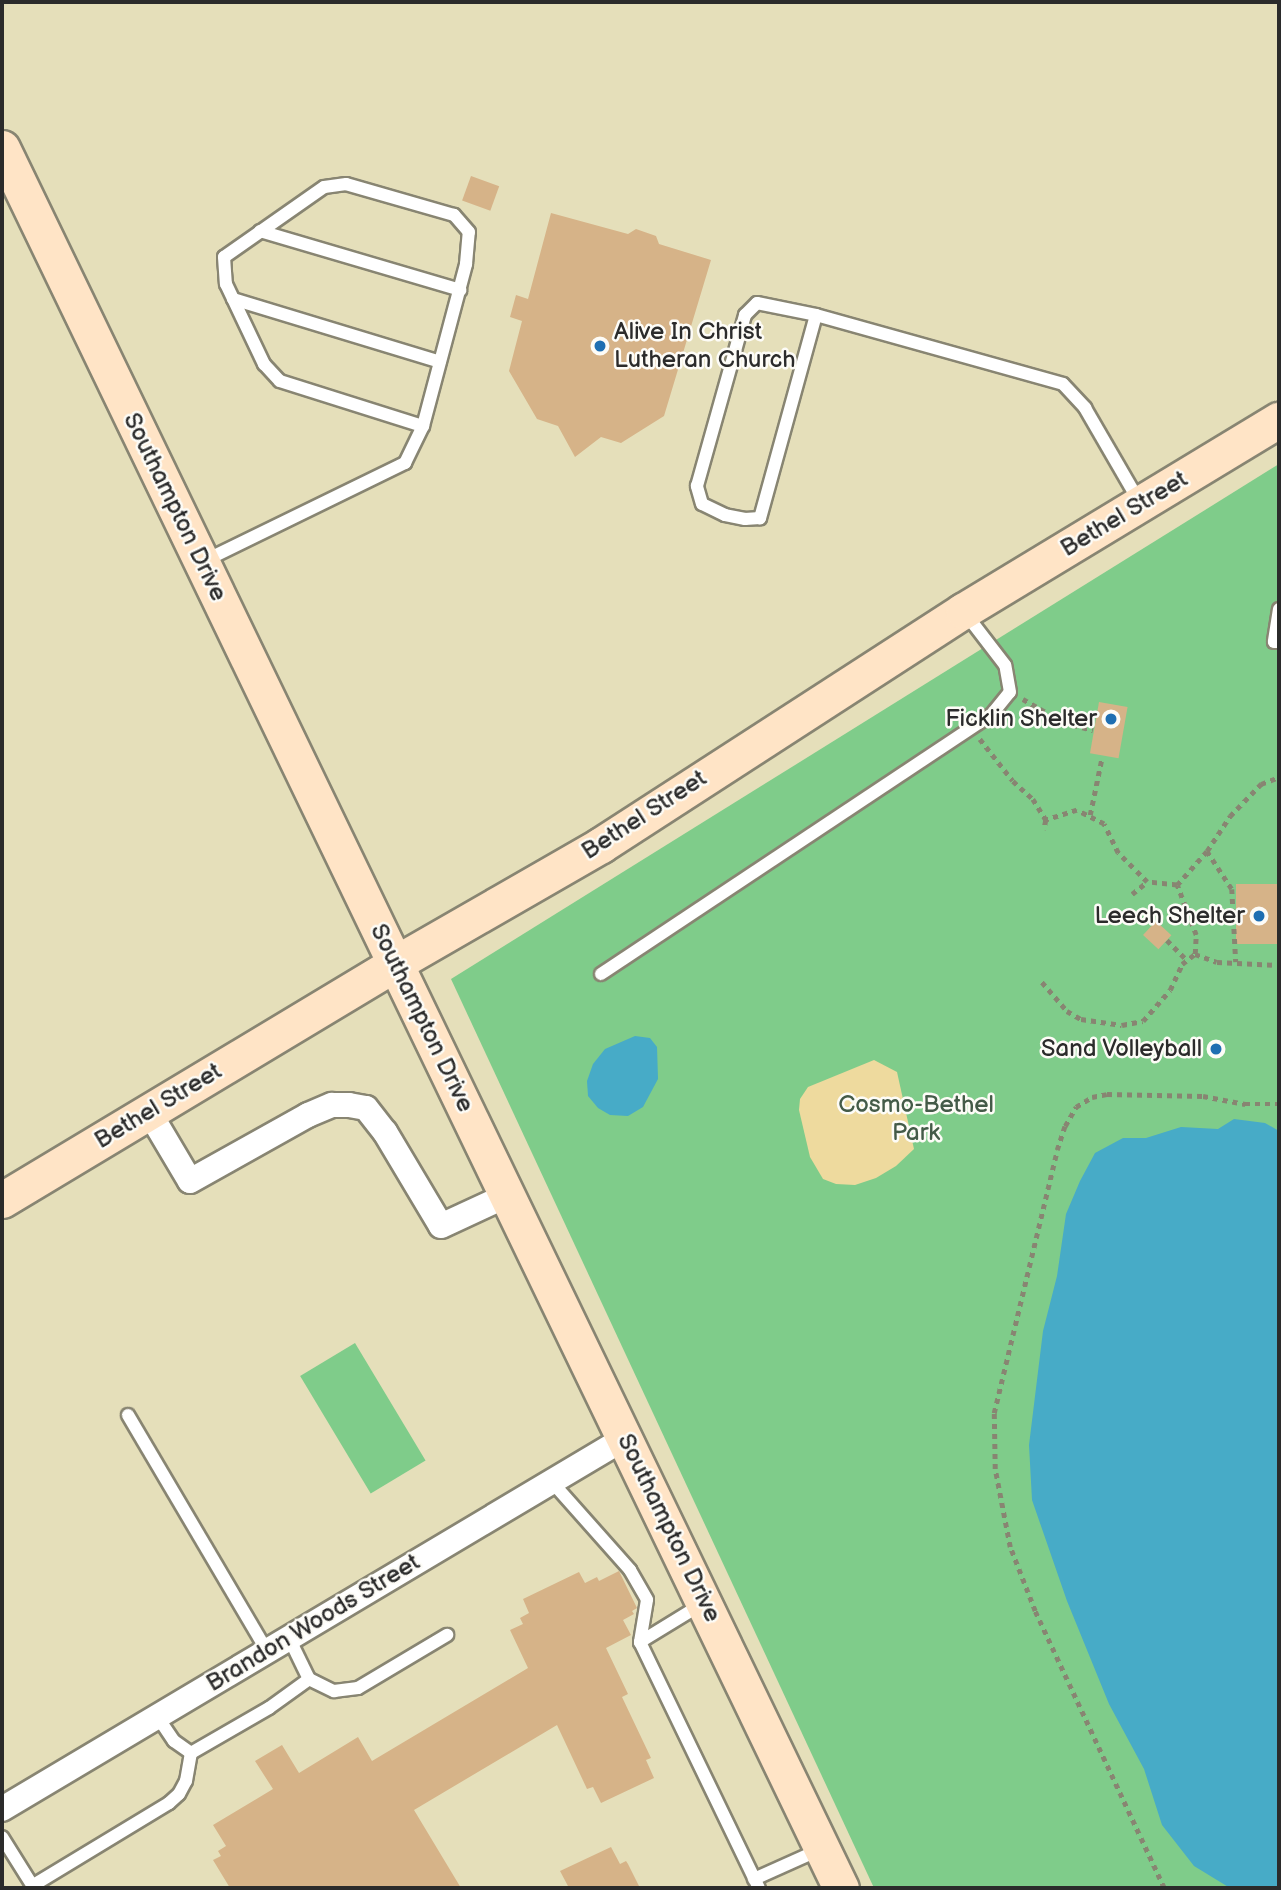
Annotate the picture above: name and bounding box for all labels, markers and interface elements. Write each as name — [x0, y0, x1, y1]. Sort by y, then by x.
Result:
place label: Alive In Christ Lutheran Church — [614, 318, 796, 374]
marker: Alive In Christ Lutheran Church — [592, 338, 608, 354]
street label: Southampton Drive — [117, 408, 233, 606]
street label: Bethel Street — [1055, 465, 1193, 563]
place label: Ficklin Shelter — [945, 705, 1097, 733]
marker: Ficklin Shelter — [1103, 711, 1119, 727]
street label: Bethel Street — [576, 764, 712, 866]
place label: Leech Shelter — [1094, 902, 1245, 930]
marker: Leech Shelter — [1251, 908, 1267, 924]
street label: Southampton Drive — [364, 919, 480, 1117]
place label: Sand Volleyball — [1040, 1035, 1202, 1063]
marker: Sand Volleyball — [1208, 1041, 1224, 1057]
street label: Bethel Street — [89, 1057, 227, 1155]
park label: Cosmo-Bethel Park — [838, 1091, 994, 1147]
street label: Southampton Drive — [611, 1429, 727, 1627]
street label: Brandon Woods Street — [201, 1548, 425, 1698]

